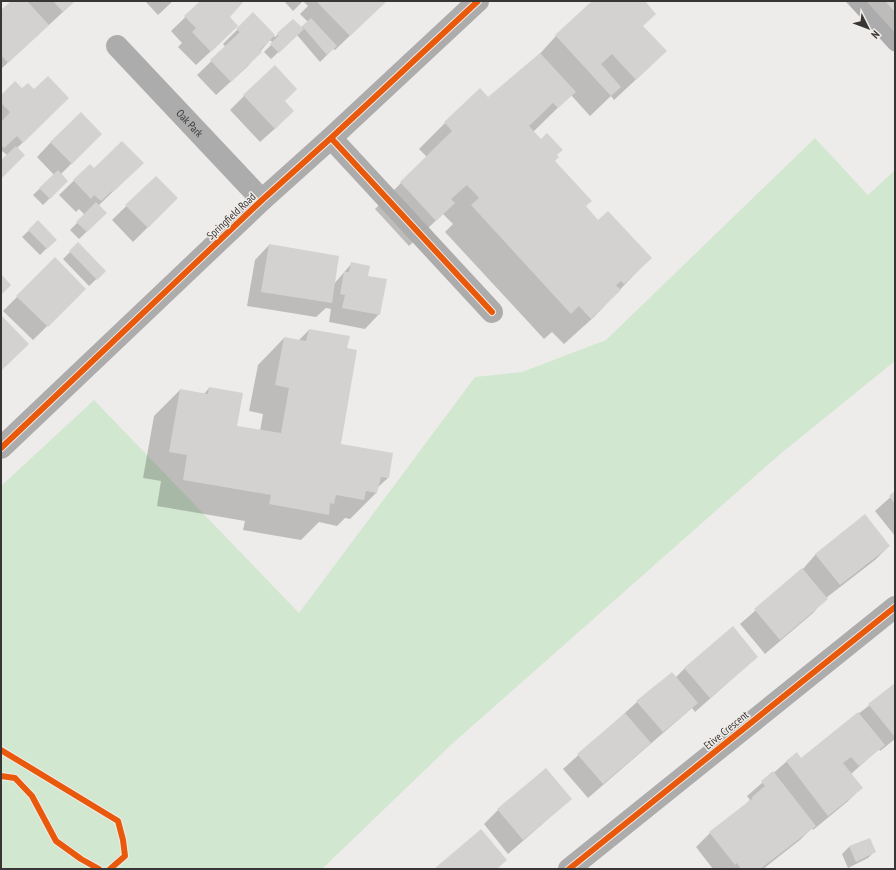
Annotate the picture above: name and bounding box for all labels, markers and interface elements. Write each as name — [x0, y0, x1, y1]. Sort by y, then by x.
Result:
north arrow — [848, 8, 888, 48]
text: N — [868, 28, 883, 42]
street label: Oak Park — [173, 106, 207, 141]
street label: Springfield Road — [203, 189, 259, 242]
street label: Etive Crescent — [701, 708, 751, 752]

